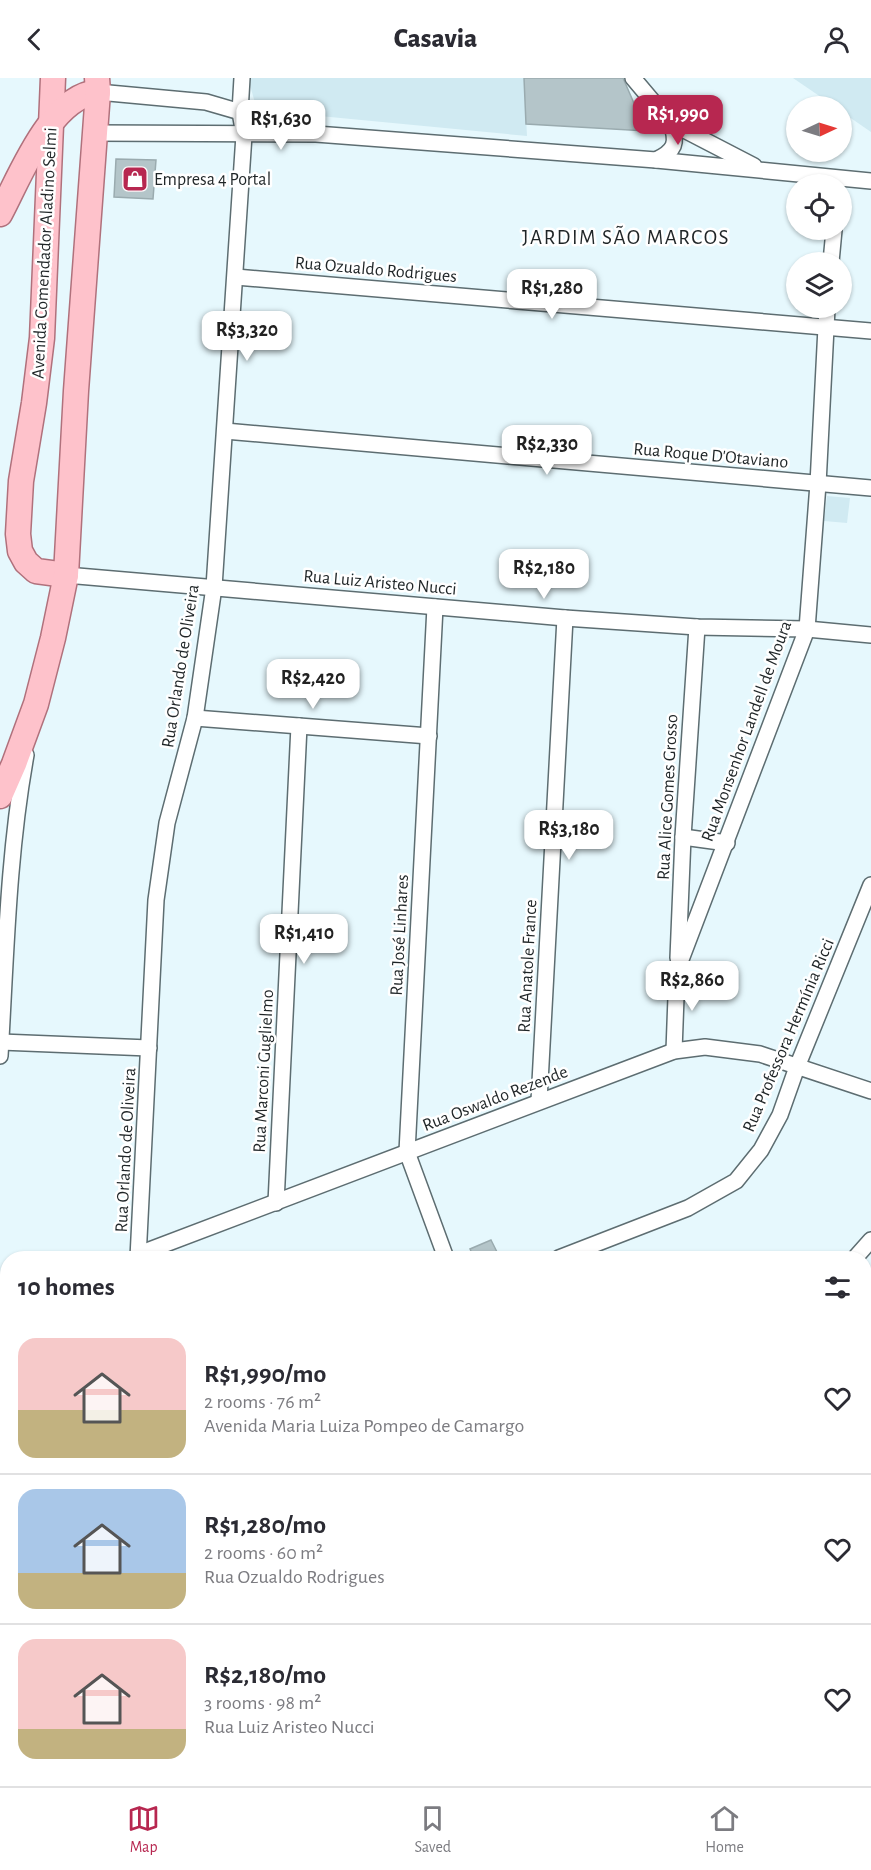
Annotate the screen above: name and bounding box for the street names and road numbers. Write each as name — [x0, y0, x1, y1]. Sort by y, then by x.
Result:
street label: Avenida Comendador Aladino Selmi — [29, 127, 61, 379]
street label: Rua Ozualdo Rodrigues — [294, 254, 458, 286]
street label: Rua Roque D'Otaviano — [633, 440, 789, 472]
street label: Rua Luiz Aristeo Nucci — [303, 567, 457, 599]
street label: Rua Orlando de Oliveira — [159, 583, 203, 749]
street label: Rua Monsenhor Landell de Moura — [699, 619, 795, 844]
street label: Rua Alice Gomes Grosso — [655, 713, 681, 880]
street label: Rua José Linhares — [388, 874, 412, 996]
street label: Rua Anatole France — [516, 899, 540, 1033]
street label: Rua Professora Hermínia Ricci — [740, 936, 838, 1135]
street label: Rua Marconi Guglielmo — [251, 989, 277, 1153]
street label: Rua Oswaldo Rezende — [420, 1063, 570, 1135]
street label: Rua Orlando de Oliveira — [113, 1067, 139, 1233]

